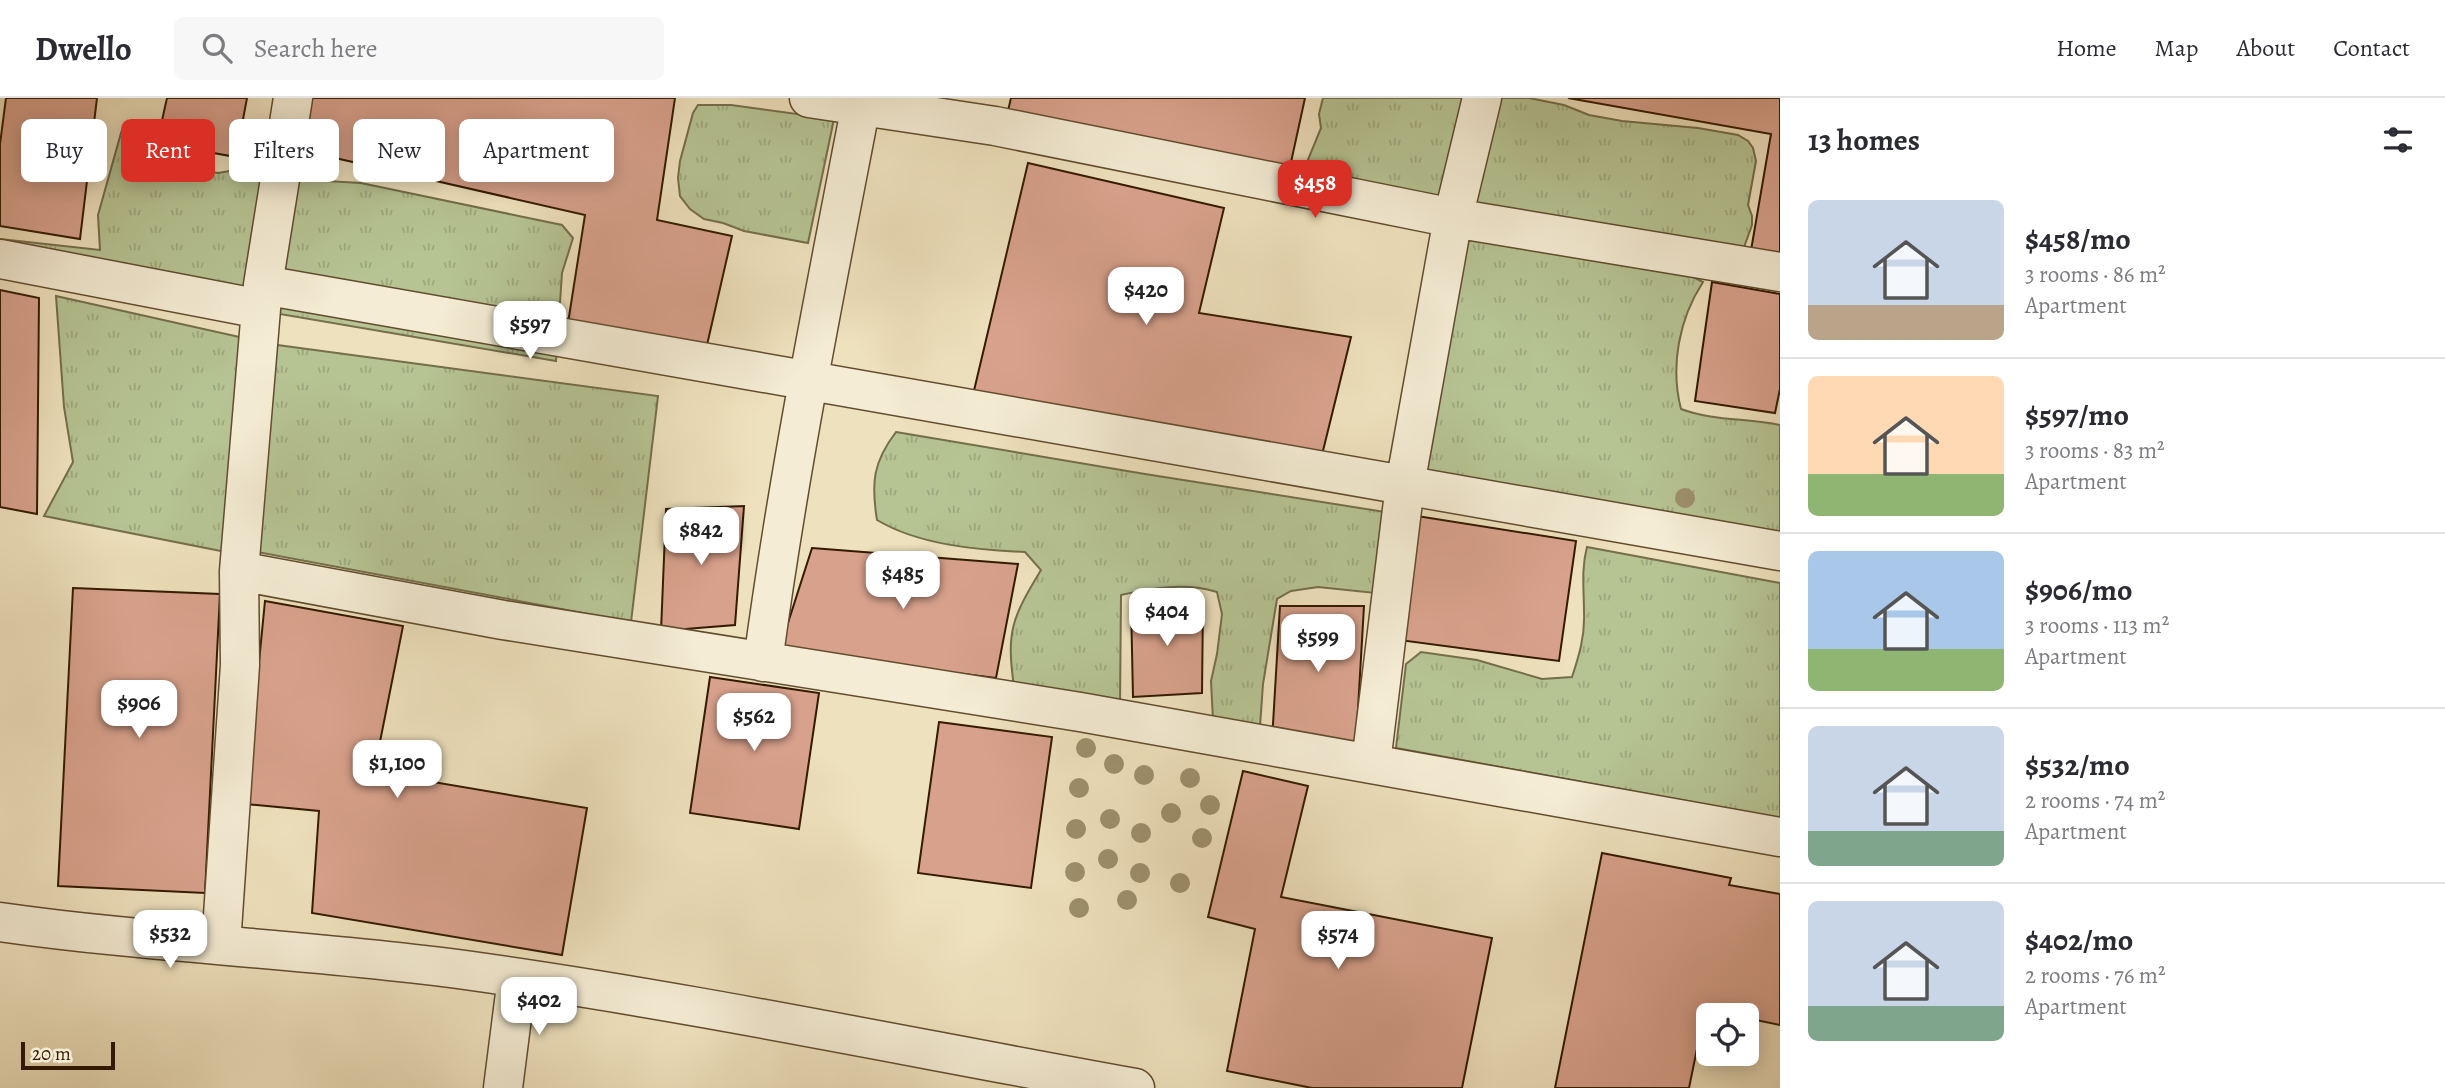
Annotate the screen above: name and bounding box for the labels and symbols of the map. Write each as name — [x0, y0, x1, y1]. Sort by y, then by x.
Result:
pin: $458 — [1274, 160, 1356, 220]
pin: $420 — [1105, 268, 1187, 327]
pin: $597 — [489, 302, 571, 361]
pin: $842 — [660, 508, 742, 567]
pin: $485 — [862, 552, 944, 611]
pin: $404 — [1126, 588, 1208, 648]
pin: $599 — [1277, 614, 1359, 674]
pin: $906 — [98, 680, 180, 740]
pin: $562 — [713, 694, 795, 753]
pin: $1,100 — [340, 740, 454, 800]
pin: $532 — [129, 910, 211, 970]
pin: $574 — [1297, 912, 1379, 971]
pin: $402 — [498, 978, 580, 1037]
scale bar — [21, 1039, 116, 1071]

